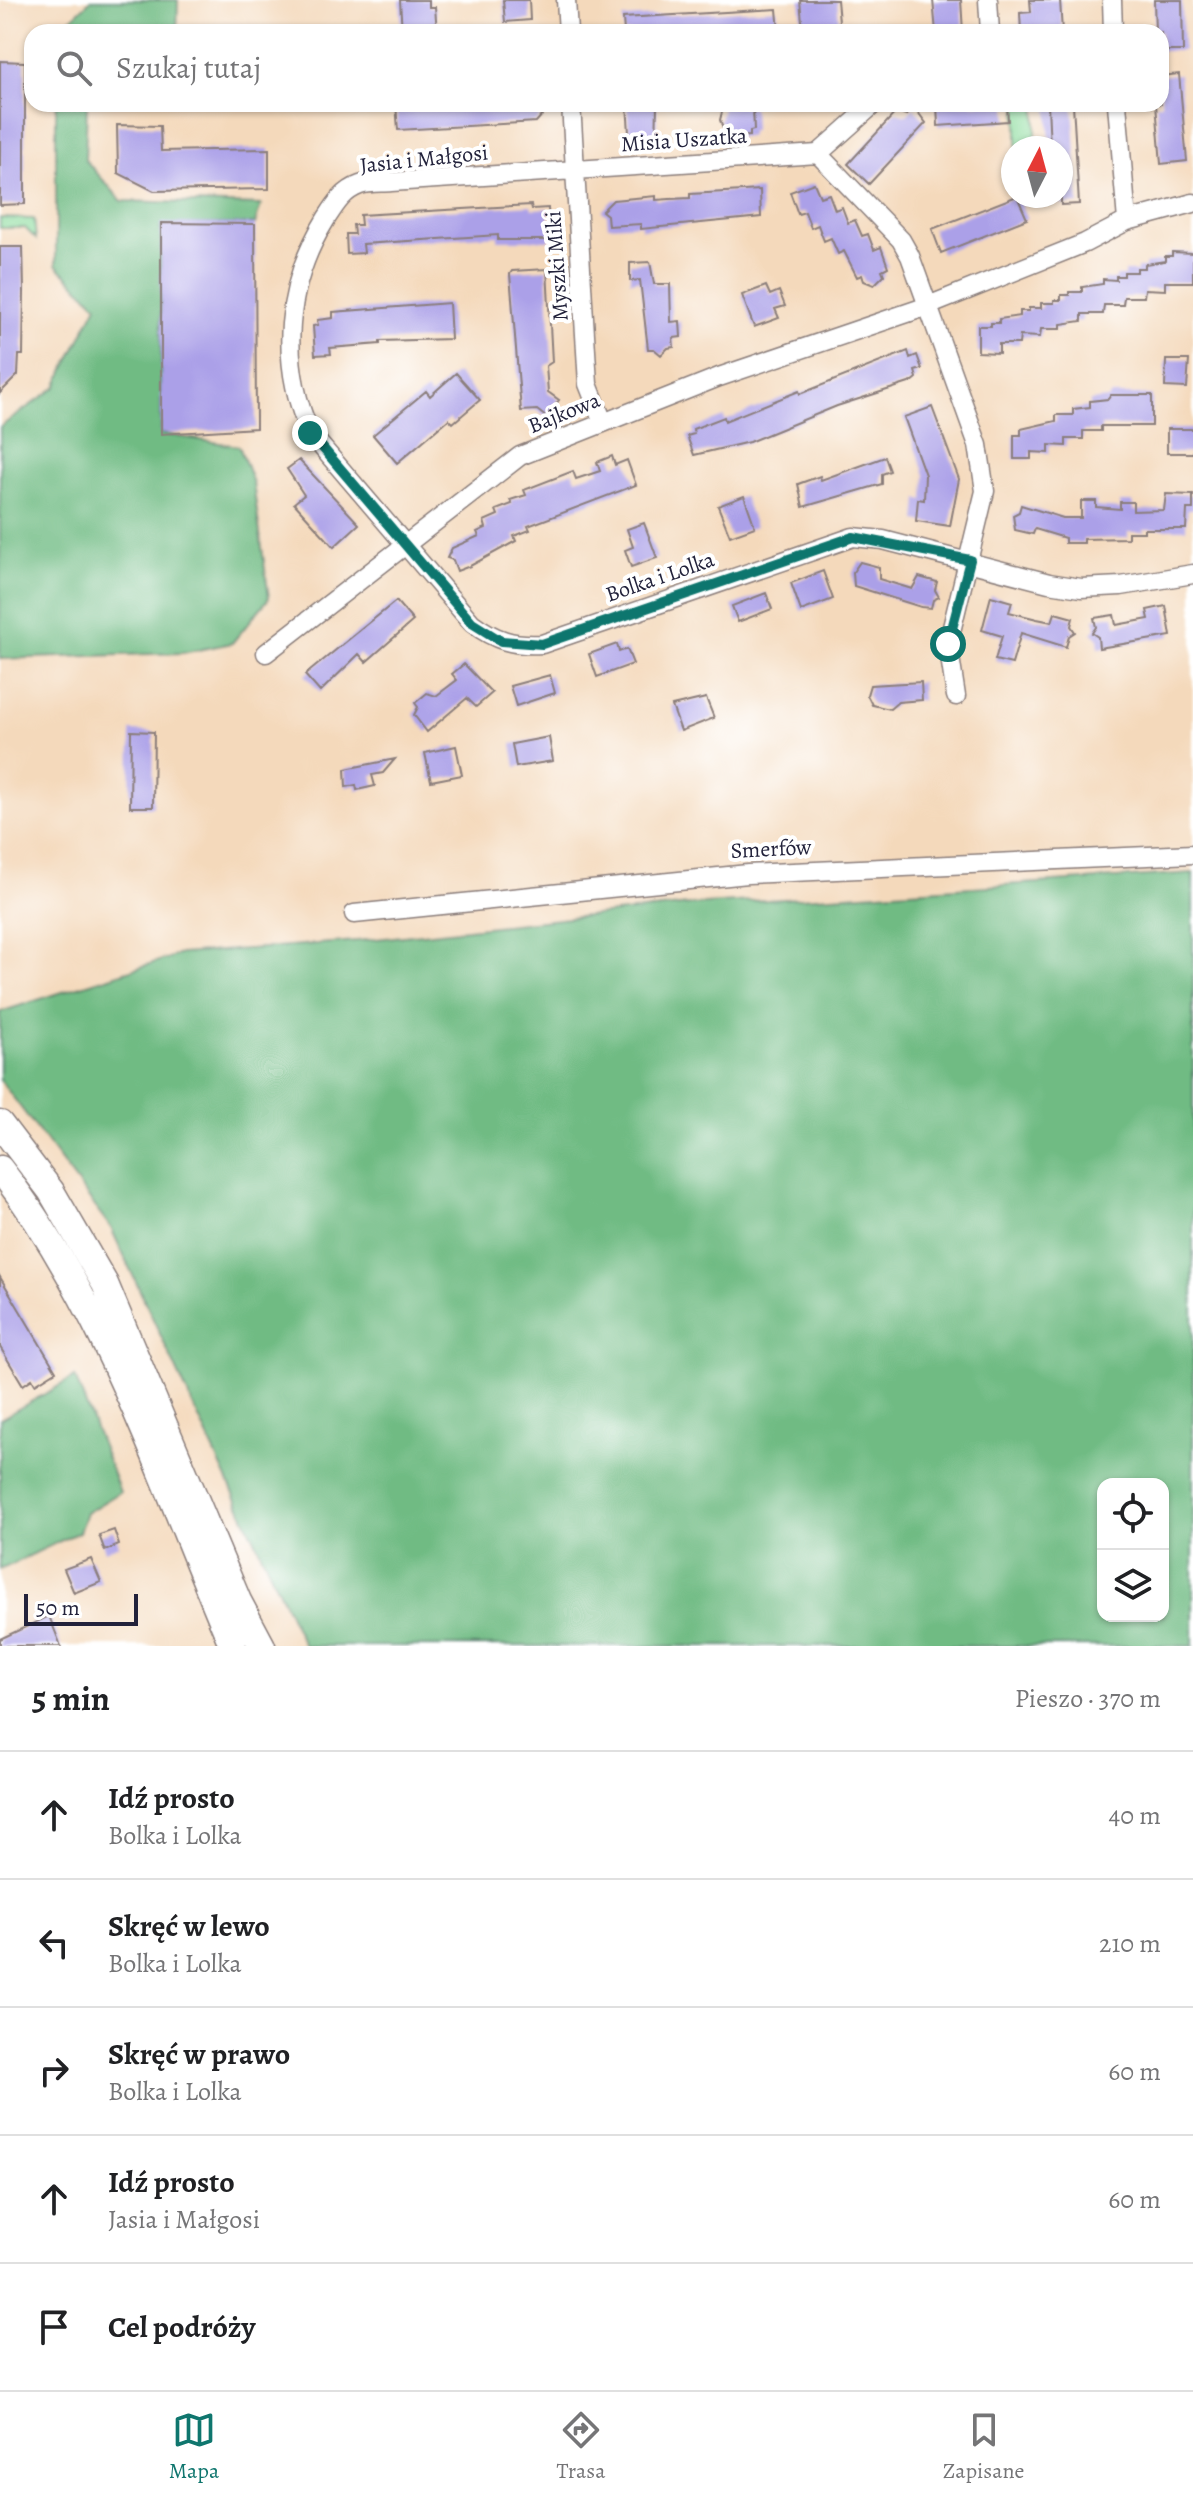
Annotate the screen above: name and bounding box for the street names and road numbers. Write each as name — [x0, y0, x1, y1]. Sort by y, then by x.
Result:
street label: Misia Uszatka — [620, 121, 749, 159]
street label: Jasia i Małgosi — [358, 137, 490, 181]
street label: Myszki Miki — [538, 210, 576, 322]
street label: Bajkowa — [523, 385, 605, 441]
street label: Bolka i Lolka — [602, 544, 719, 610]
street label: Smerfów — [730, 832, 813, 866]

